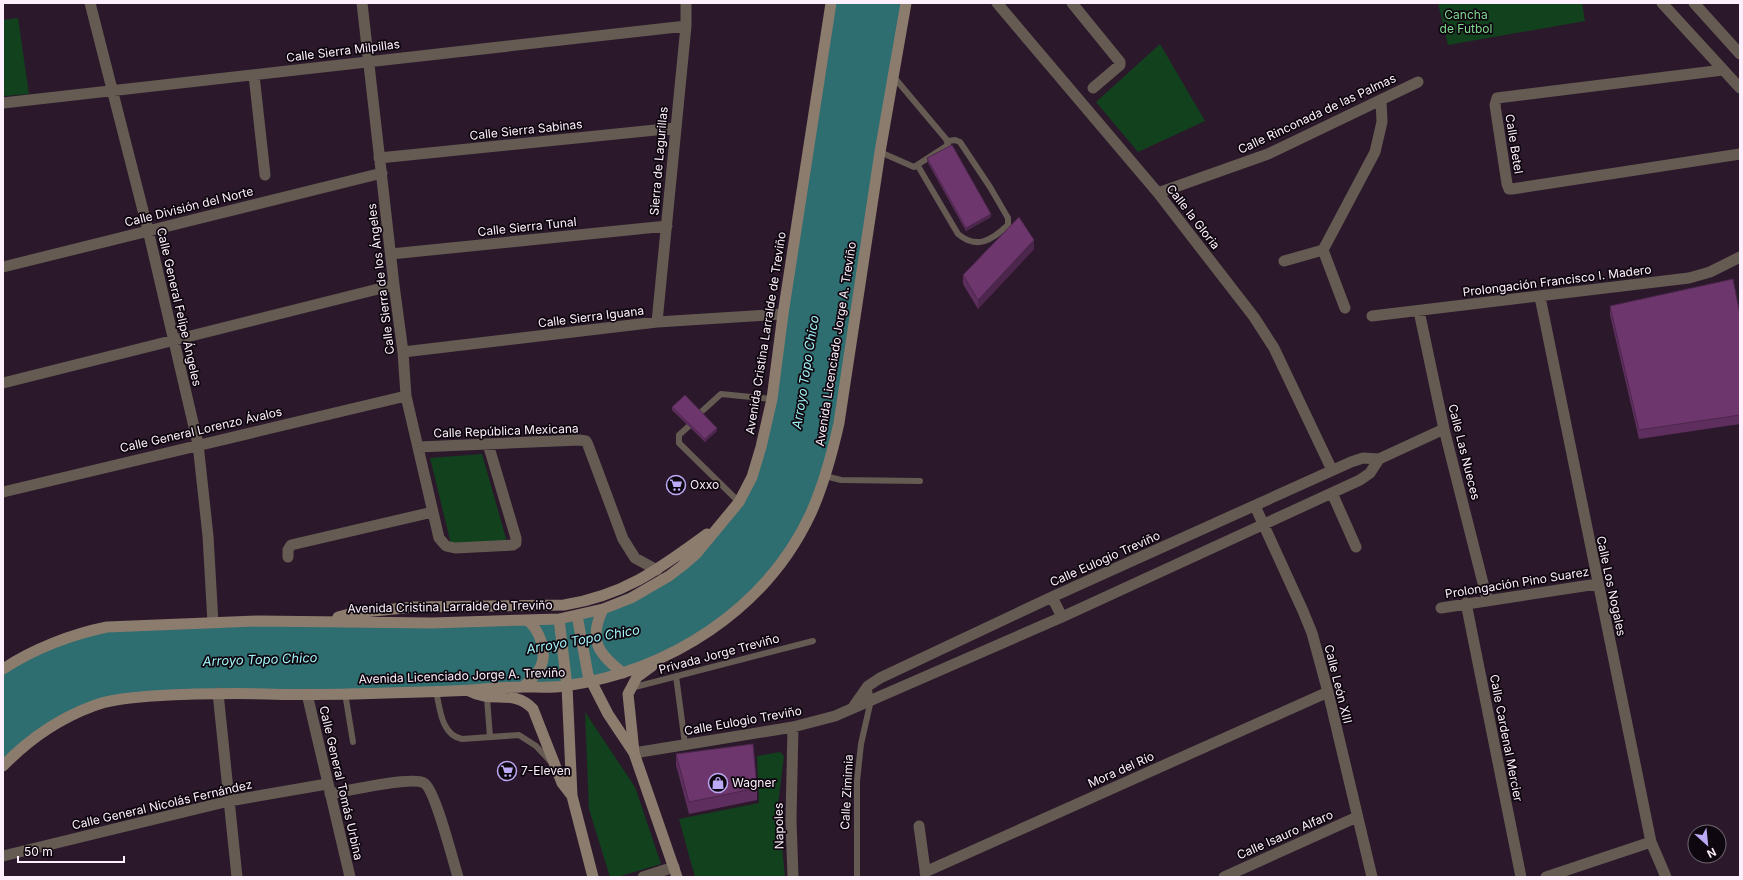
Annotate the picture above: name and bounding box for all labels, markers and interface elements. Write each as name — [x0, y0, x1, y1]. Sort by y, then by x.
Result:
park label: Cancha de Futbol — [1440, 7, 1492, 36]
street label: Calle Sierra Milpillas — [285, 36, 401, 65]
street label: Calle Rinconada de las Palmas — [1235, 70, 1398, 157]
street label: Sierra de Lagurillas — [646, 106, 671, 216]
street label: Calle Betel — [1502, 113, 1527, 175]
street label: Calle Sierra Sabinas — [469, 116, 583, 143]
street label: Calle la Gloria — [1163, 181, 1223, 252]
street label: Calle División del Norte — [123, 183, 255, 230]
street label: Calle Sierra de los Ángeles — [364, 203, 397, 355]
street label: Calle Sierra Tunal — [477, 214, 577, 239]
street label: Calle General Felipe Ángeles — [154, 226, 205, 388]
street label: Avenida Cristina Larralde de Treviño — [742, 230, 789, 435]
street label: Avenida Licenciado Jorge A. Treviño — [812, 241, 859, 447]
street label: Prolongación Francisco I. Madero — [1462, 261, 1652, 300]
street label: Calle Sierra Iguana — [537, 303, 645, 330]
water label: Arroyo Topo Chico — [788, 314, 822, 431]
street label: Calle Las Nueces — [1445, 402, 1484, 501]
street label: Calle General Lorenzo Ávalos — [118, 404, 283, 455]
street label: Calle República Mexicana — [433, 420, 579, 441]
supermarket icon: Oxxo — [665, 474, 687, 496]
place label: Oxxo — [690, 477, 719, 492]
street label: Calle Eulogio Treviño — [1047, 527, 1162, 590]
street label: Calle Los Nogales — [1594, 534, 1629, 637]
street label: Prolongación Pino Suarez — [1444, 564, 1590, 601]
street label: Avenida Cristina Larralde de Treviño — [347, 597, 553, 616]
water label: Arroyo Topo Chico — [524, 621, 641, 657]
street label: Privada Jorge Treviño — [657, 630, 781, 677]
street label: Calle León XIII — [1321, 643, 1356, 725]
water label: Arroyo Topo Chico — [201, 649, 318, 669]
street label: Avenida Licenciado Jorge A. Treviño — [358, 664, 566, 687]
street label: Calle Cardenal Mercier — [1487, 673, 1526, 803]
street label: Calle Eulogio Treviño — [683, 703, 803, 738]
street label: Calle General Tomás Urbina — [316, 704, 367, 862]
street label: Mora del Río — [1085, 748, 1156, 791]
street label: Calle Zimimia — [837, 754, 856, 830]
supermarket icon: 7-Eleven — [496, 760, 518, 782]
place label: 7-Eleven — [521, 763, 571, 778]
shop icon: Wagner — [707, 772, 729, 794]
place label: Wagner — [732, 775, 776, 790]
street label: Calle General Nicolás Fernández — [70, 776, 254, 833]
street label: Napoles — [771, 803, 786, 849]
street label: Calle Isauro Alfaro — [1234, 807, 1335, 862]
north arrow — [1687, 824, 1727, 864]
scale bar — [18, 838, 124, 864]
text: 50 m — [24, 844, 53, 859]
text: N — [1705, 845, 1718, 861]

